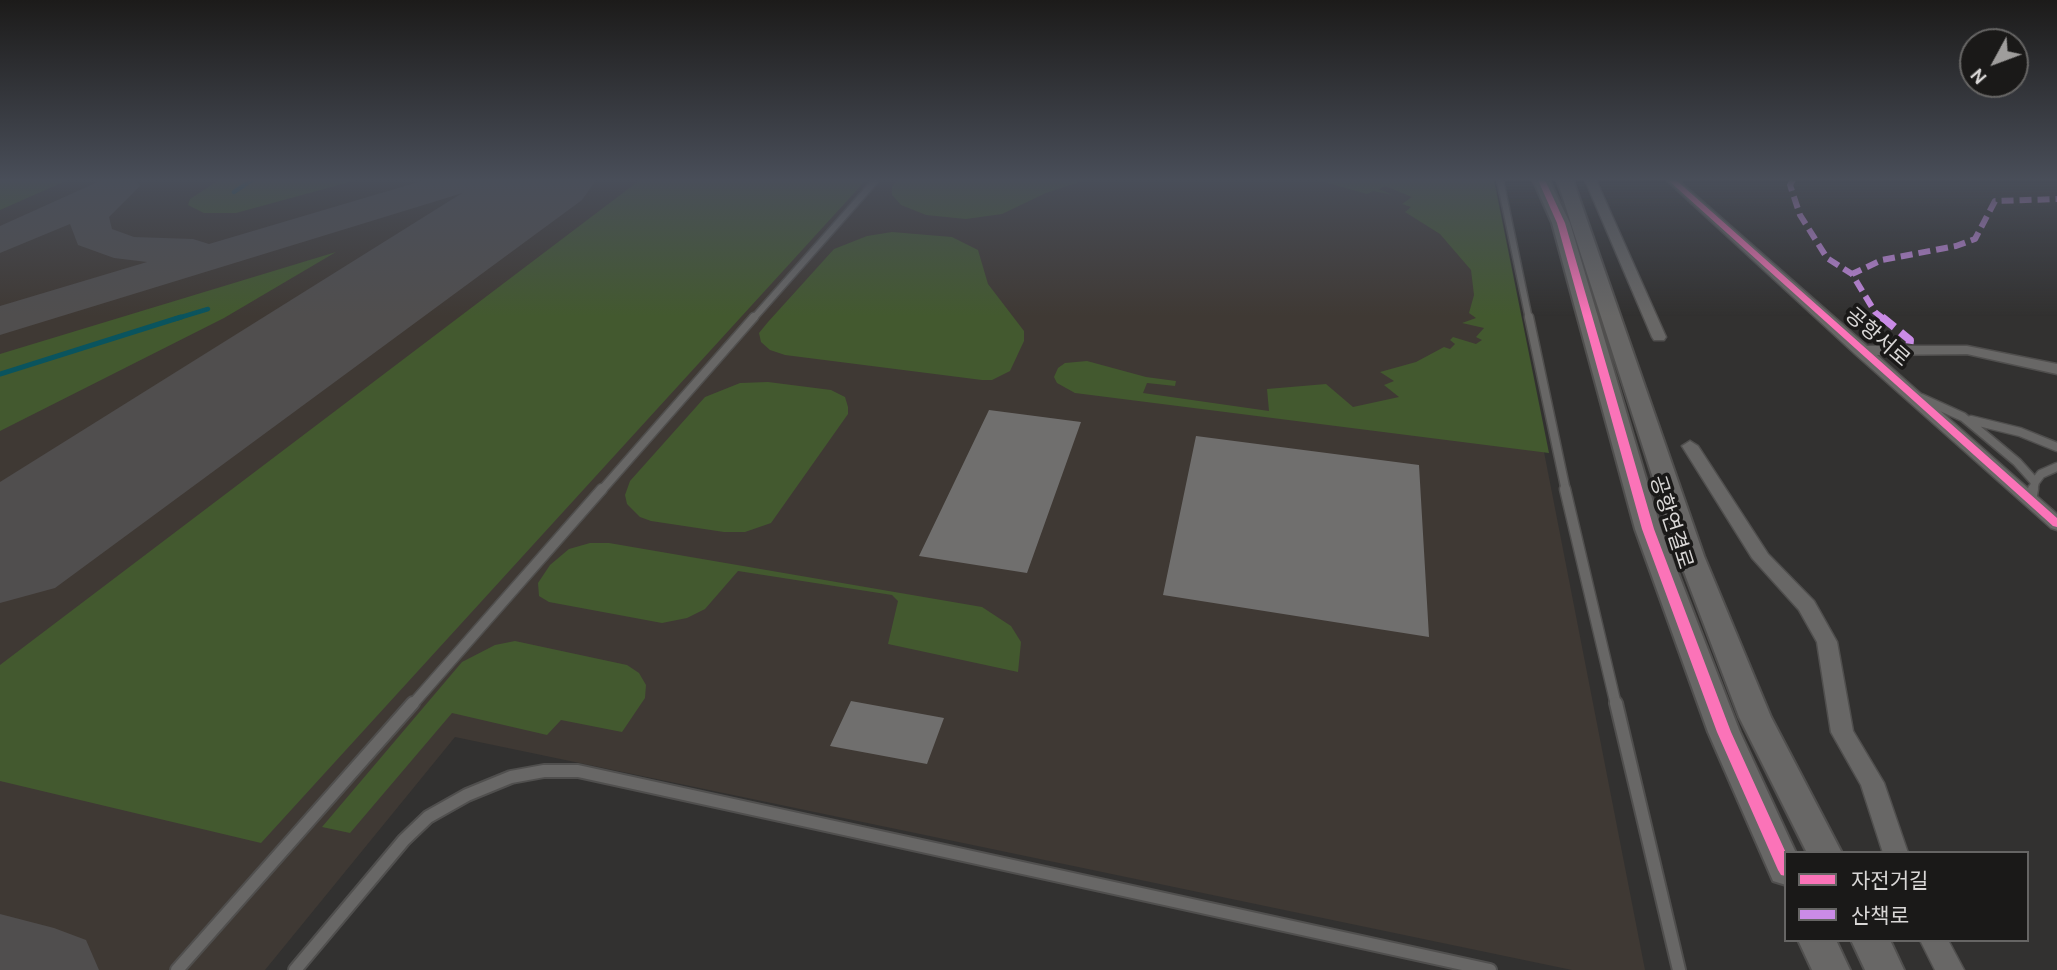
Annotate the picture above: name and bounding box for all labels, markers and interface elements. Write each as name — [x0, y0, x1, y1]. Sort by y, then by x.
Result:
north arrow — [1959, 28, 2029, 98]
text: N — [1966, 62, 1993, 88]
street label: 공항서로 — [1839, 304, 1913, 374]
street label: 공항연결로 — [1642, 473, 1696, 573]
legend — [1784, 851, 2029, 942]
text: 자전거길 — [1851, 869, 1928, 896]
text: 산책로 — [1851, 904, 1909, 931]

